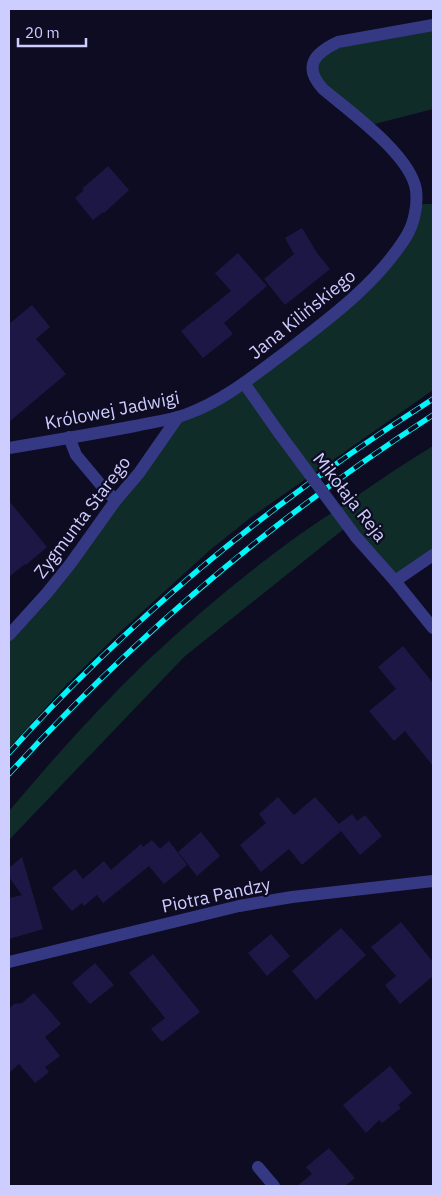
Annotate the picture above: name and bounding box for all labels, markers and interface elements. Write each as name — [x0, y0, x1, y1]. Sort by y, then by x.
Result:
scale bar — [18, 15, 85, 47]
text: 20 m — [25, 23, 60, 42]
street label: Jana Kilińskiego — [244, 264, 360, 364]
street label: Królowej Jadwigi — [43, 386, 181, 434]
street label: Mikołaja Reja — [308, 448, 392, 546]
street label: Zygmunta Starego — [29, 451, 135, 583]
street label: Piotra Pandzy — [160, 872, 272, 918]

